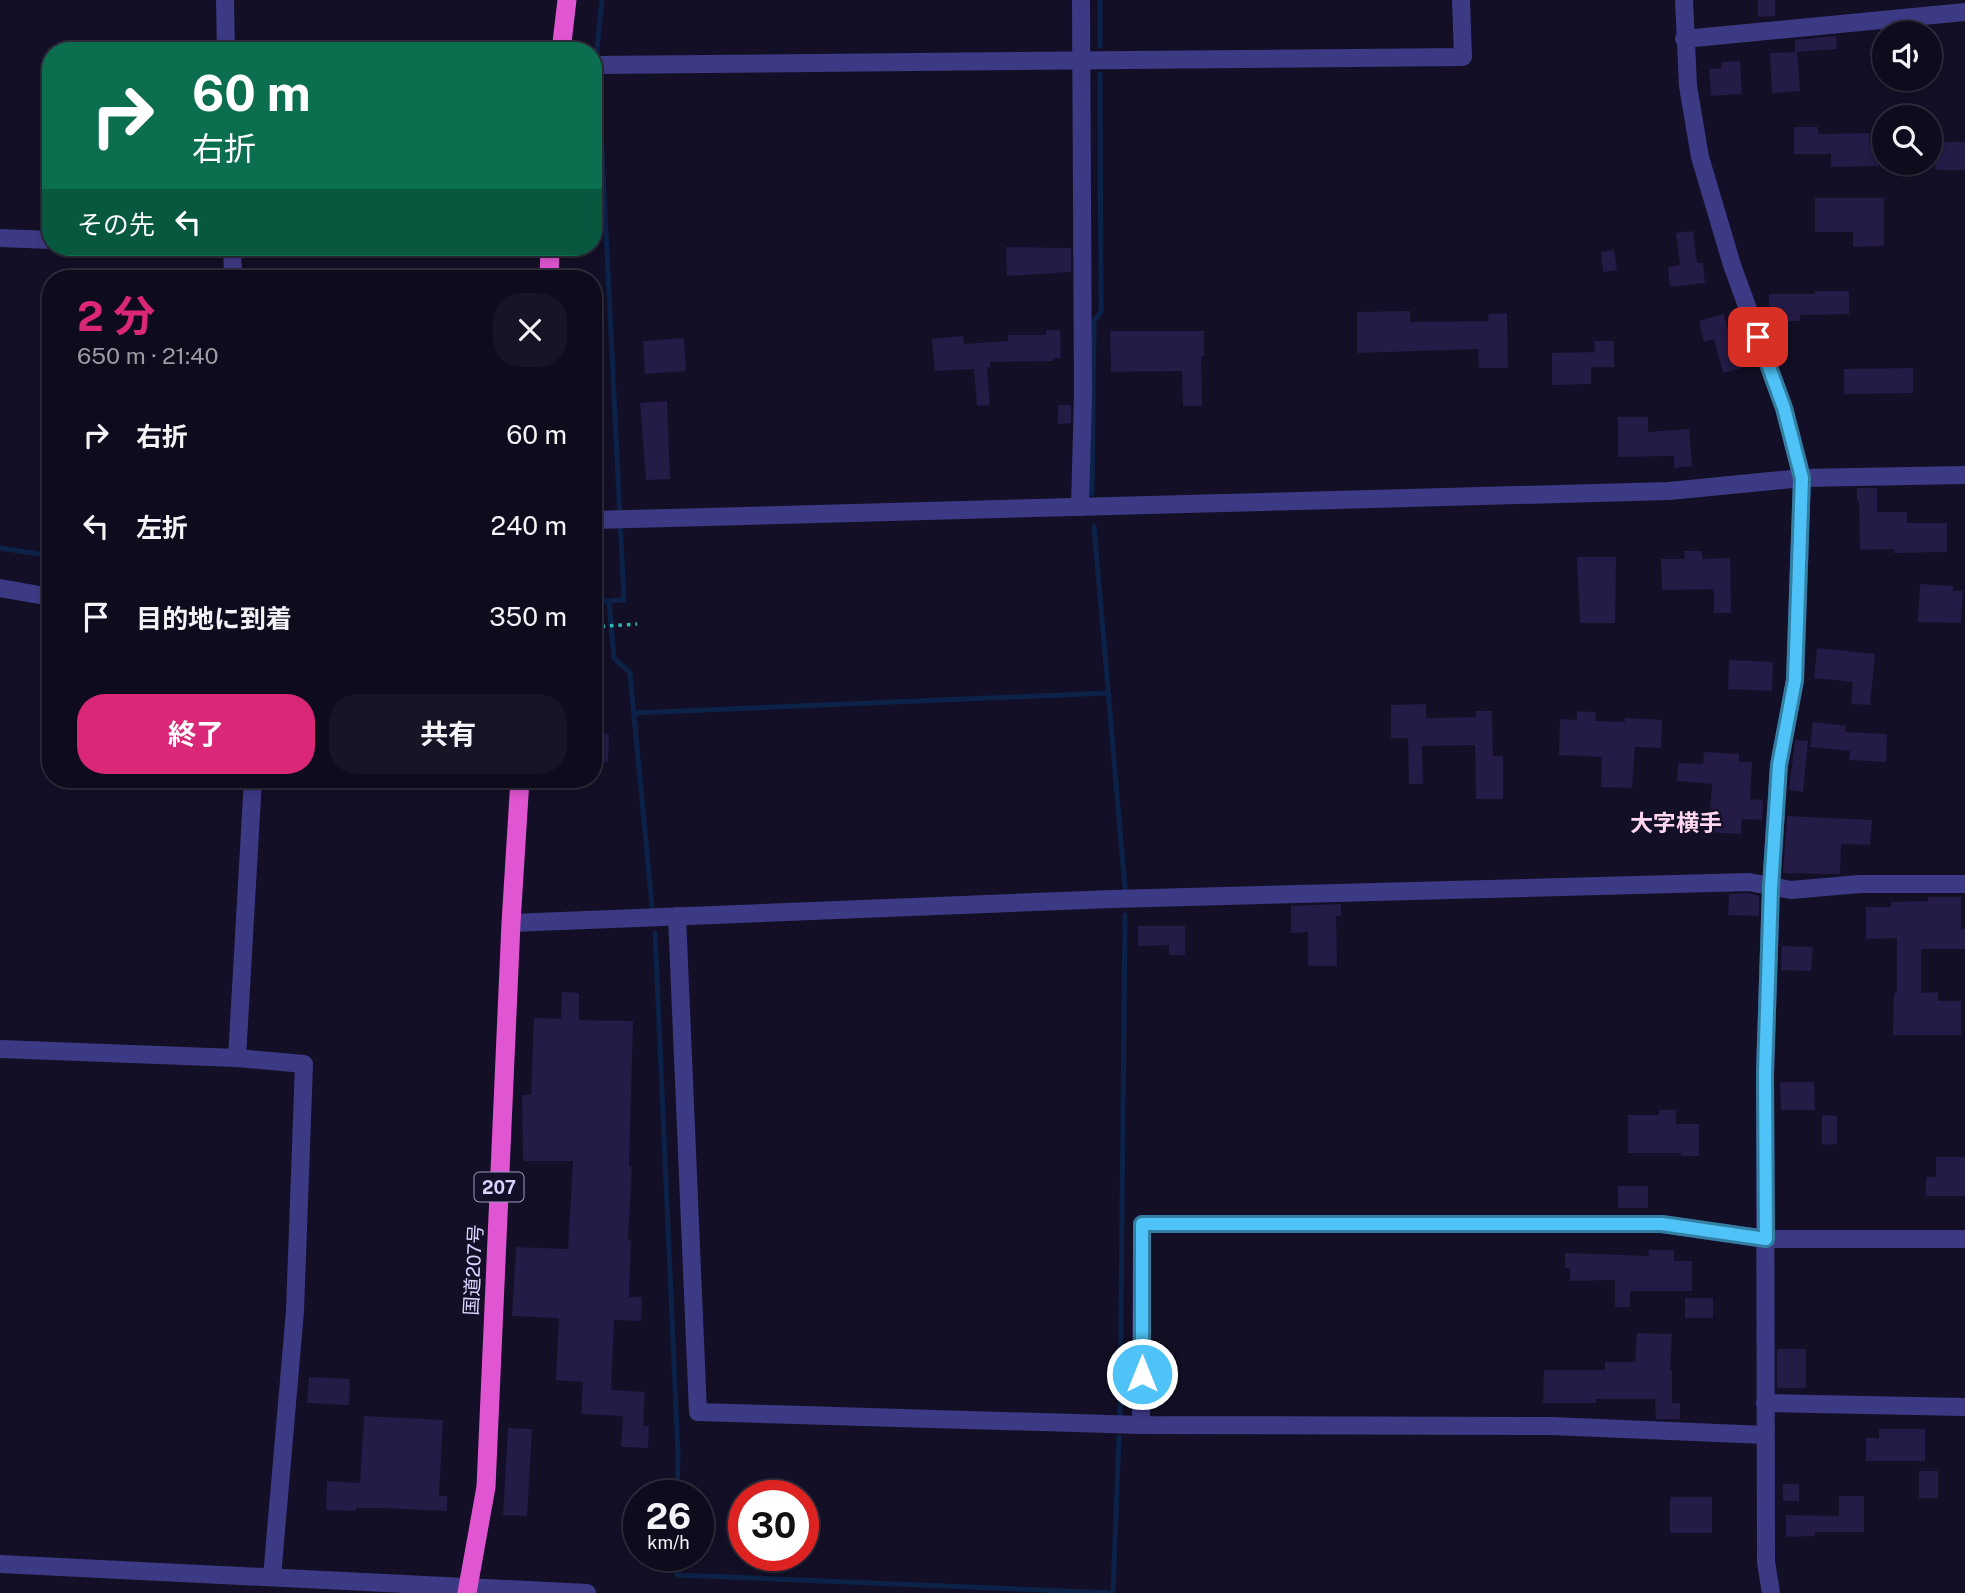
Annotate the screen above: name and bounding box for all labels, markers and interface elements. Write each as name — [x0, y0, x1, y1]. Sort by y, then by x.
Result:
map controls — [1872, 21, 1942, 175]
button: sound — [1872, 21, 1942, 91]
text: 60 m — [192, 64, 311, 122]
icon: right — [77, 70, 168, 161]
button: search — [1872, 105, 1942, 175]
text: 右折 — [192, 130, 256, 167]
icon: left — [169, 203, 207, 241]
text: その先 — [77, 209, 155, 240]
text: 2 分 — [77, 291, 155, 340]
button: close — [493, 293, 567, 367]
pin — [1728, 307, 1788, 367]
icon: arrive — [1739, 318, 1777, 356]
text: 650 m · 21:40 — [77, 342, 219, 369]
icon: right — [77, 416, 115, 454]
text: 60 m — [506, 419, 567, 450]
text: 右折 — [136, 421, 188, 452]
icon: left — [77, 507, 115, 545]
text: 240 m — [490, 510, 567, 541]
text: 左折 — [136, 512, 188, 543]
icon: arrive — [77, 598, 115, 636]
text: 350 m — [489, 601, 567, 632]
text: 目的地に到着 — [136, 603, 292, 634]
button: 終了 — [77, 694, 315, 774]
button: 共有 — [329, 694, 567, 774]
district label: 大字横手 — [1630, 809, 1722, 836]
road number: 207 — [475, 1172, 524, 1202]
street label: 国道207号 — [460, 1224, 486, 1316]
position arrow — [1105, 1337, 1179, 1411]
speed limit sign: 30 — [728, 1480, 819, 1571]
text: 26 — [646, 1496, 691, 1537]
text: km/h — [647, 1532, 690, 1553]

